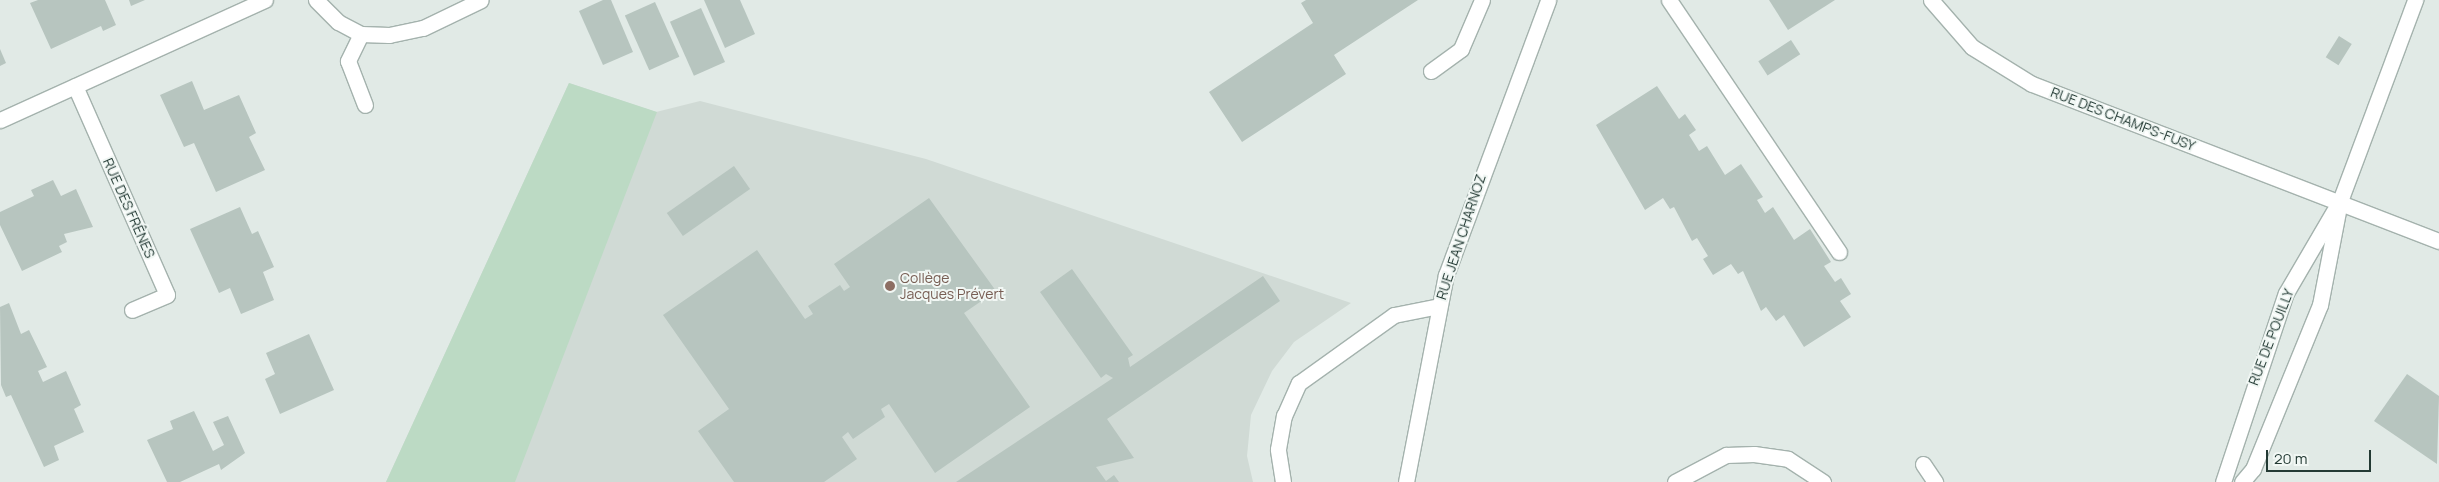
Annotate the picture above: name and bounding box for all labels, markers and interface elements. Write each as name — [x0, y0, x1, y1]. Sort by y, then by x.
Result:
street label: RUE DES CHAMPS-FUSY — [2048, 84, 2198, 154]
street label: RUE DES FRÊNES — [99, 155, 159, 261]
street label: RUE JEAN CHARNOZ — [1433, 172, 1489, 302]
place label: Collège Jacques Prévert — [900, 270, 1004, 302]
marker: Collège Jacques Prévert — [884, 280, 896, 292]
street label: RUE DE POUILLY — [2245, 286, 2297, 388]
scale bar — [2269, 440, 2374, 472]
text: 20 m — [2274, 448, 2307, 469]

